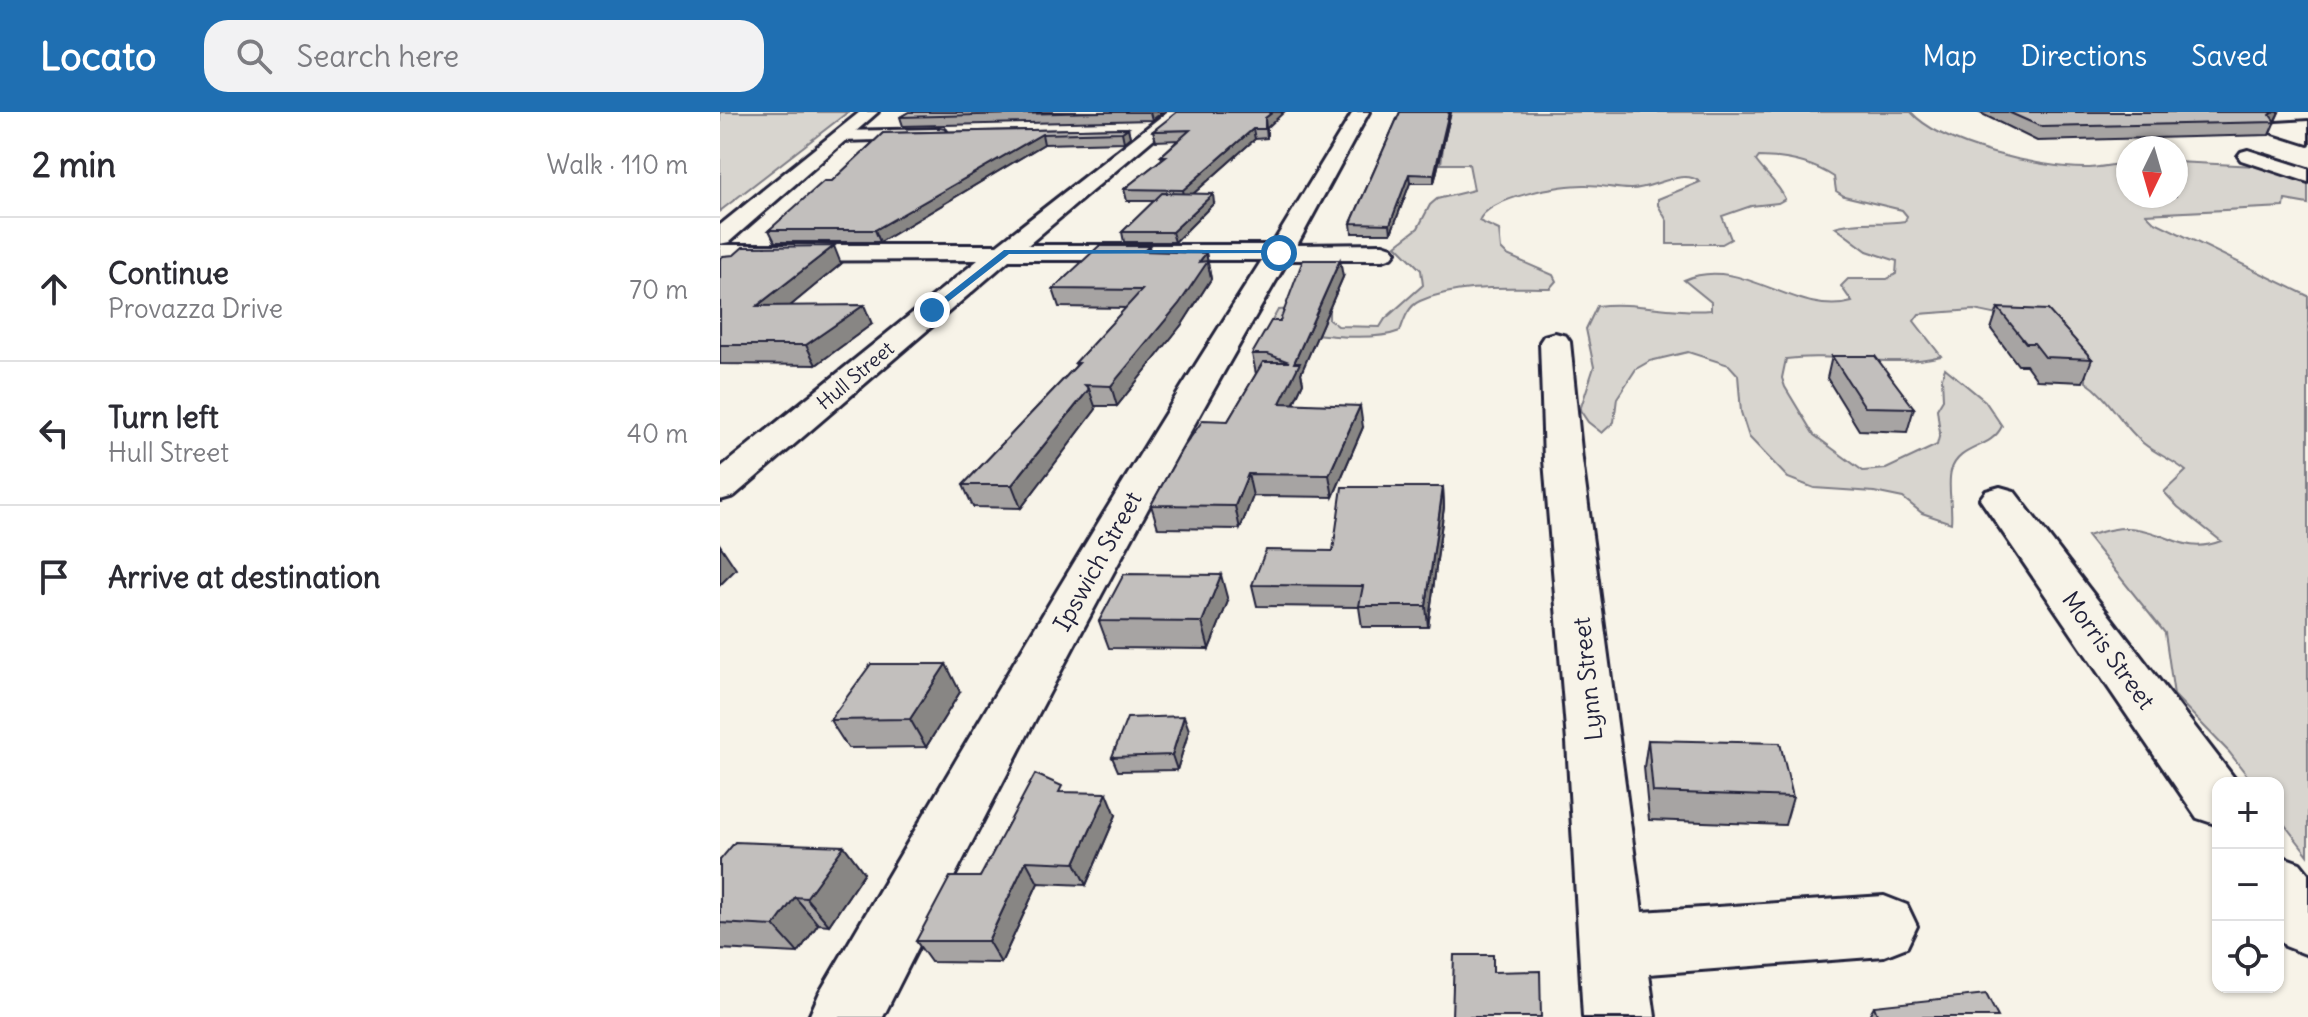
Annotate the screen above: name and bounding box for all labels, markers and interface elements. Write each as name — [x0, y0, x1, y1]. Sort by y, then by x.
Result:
search box — [204, 20, 764, 92]
text: Locato — [40, 33, 156, 80]
icon: search — [232, 34, 276, 78]
text: Search here — [296, 37, 459, 75]
text: Map — [1922, 38, 1977, 74]
text: Directions — [2021, 38, 2147, 74]
text: Saved — [2191, 38, 2268, 74]
north arrow — [2116, 136, 2188, 208]
text: 2 min — [32, 143, 116, 186]
text: Walk · 110 m — [546, 148, 688, 181]
route start — [1261, 235, 1297, 271]
text: Continue — [108, 254, 229, 292]
icon: ahead — [32, 267, 76, 311]
text: 70 m — [629, 273, 688, 306]
text: Provazza Drive — [108, 292, 283, 325]
route end — [914, 292, 950, 328]
street label: Hull Street — [811, 335, 899, 415]
text: Turn left — [108, 398, 219, 436]
icon: left — [32, 411, 76, 455]
text: 40 m — [627, 417, 688, 450]
text: Hull Street — [108, 436, 229, 469]
street label: Ipswich Street — [1046, 486, 1148, 636]
icon: arrive — [32, 555, 76, 599]
text: Arrive at destination — [108, 558, 380, 596]
street label: Morris Street — [2056, 585, 2162, 715]
street label: Lynn Street — [1566, 616, 1608, 742]
map controls — [2212, 777, 2284, 993]
button: + — [2212, 777, 2284, 849]
button: − — [2212, 849, 2284, 921]
button: locate — [2212, 921, 2284, 993]

